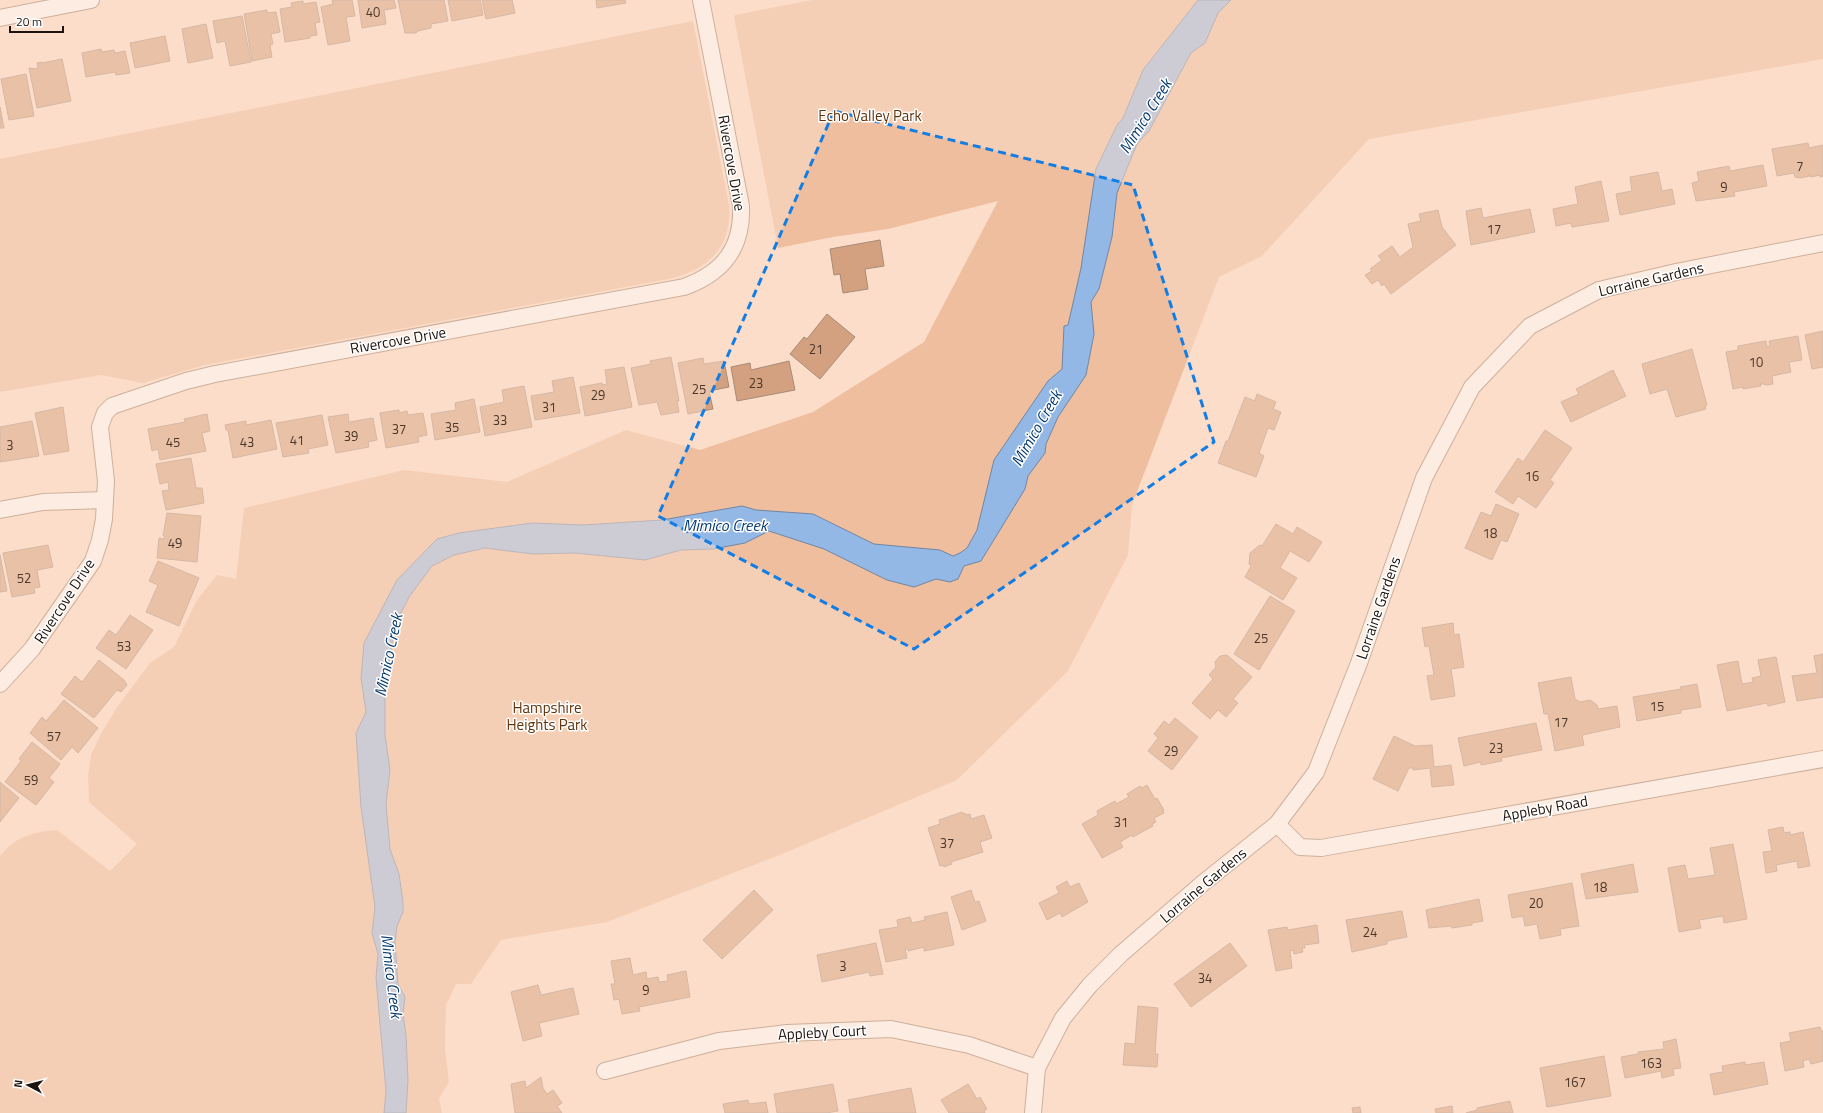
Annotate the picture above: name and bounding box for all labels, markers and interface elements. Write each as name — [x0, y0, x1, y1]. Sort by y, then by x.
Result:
house number: 40 — [366, 2, 380, 22]
scale bar — [10, 8, 63, 34]
text: 20 m — [16, 12, 42, 31]
water label: Mimico Creek — [1113, 72, 1178, 158]
park label: Echo Valley Park — [818, 104, 922, 127]
street label: Rivercove Drive — [712, 113, 752, 213]
house number: 7 — [1796, 156, 1804, 176]
house number: 9 — [1720, 177, 1728, 197]
house number: 17 — [1487, 219, 1501, 239]
street label: Lorraine Gardens — [1596, 256, 1706, 302]
street label: Rivercove Drive — [348, 320, 448, 360]
house number: 21 — [809, 339, 823, 359]
house number: 10 — [1749, 352, 1763, 372]
house number: 23 — [749, 373, 763, 393]
house number: 25 — [692, 379, 706, 399]
water label: Mimico Creek — [1005, 384, 1068, 470]
house number: 29 — [591, 385, 605, 405]
house number: 31 — [542, 397, 556, 417]
house number: 33 — [493, 410, 507, 430]
house number: 35 — [445, 417, 459, 437]
house number: 37 — [392, 419, 406, 439]
house number: 39 — [344, 426, 358, 446]
house number: 41 — [290, 430, 304, 450]
house number: 45 — [166, 432, 180, 452]
house number: 43 — [240, 432, 254, 452]
house number: 3 — [6, 435, 14, 455]
house number: 16 — [1525, 466, 1539, 486]
water label: Mimico Creek — [683, 513, 769, 537]
house number: 18 — [1483, 523, 1497, 543]
house number: 49 — [168, 533, 182, 553]
street label: Lorraine Gardens — [1350, 553, 1406, 663]
street label: Rivercove Drive — [28, 554, 100, 648]
house number: 52 — [17, 568, 31, 588]
water label: Mimico Creek — [368, 610, 409, 699]
house number: 25 — [1254, 628, 1268, 648]
house number: 53 — [117, 636, 131, 656]
park label: Hampshire Heights Park — [507, 696, 587, 736]
house number: 15 — [1650, 696, 1664, 716]
house number: 17 — [1554, 712, 1568, 732]
house number: 57 — [47, 726, 61, 746]
house number: 23 — [1489, 738, 1503, 758]
house number: 29 — [1164, 741, 1178, 761]
house number: 59 — [24, 770, 38, 790]
street label: Appleby Road — [1500, 789, 1590, 827]
house number: 31 — [1114, 812, 1128, 832]
house number: 37 — [940, 833, 954, 853]
street label: Lorraine Gardens — [1154, 842, 1252, 928]
house number: 18 — [1593, 877, 1607, 897]
house number: 20 — [1529, 893, 1543, 913]
house number: 24 — [1363, 922, 1377, 942]
water label: Mimico Creek — [375, 933, 409, 1021]
house number: 3 — [839, 956, 847, 976]
house number: 34 — [1198, 968, 1212, 988]
house number: 9 — [642, 980, 650, 1000]
street label: Appleby Court — [777, 1018, 867, 1046]
house number: 163 — [1640, 1053, 1662, 1073]
north arrow — [8, 1065, 48, 1105]
house number: 167 — [1564, 1072, 1586, 1092]
text: N — [10, 1079, 26, 1089]

